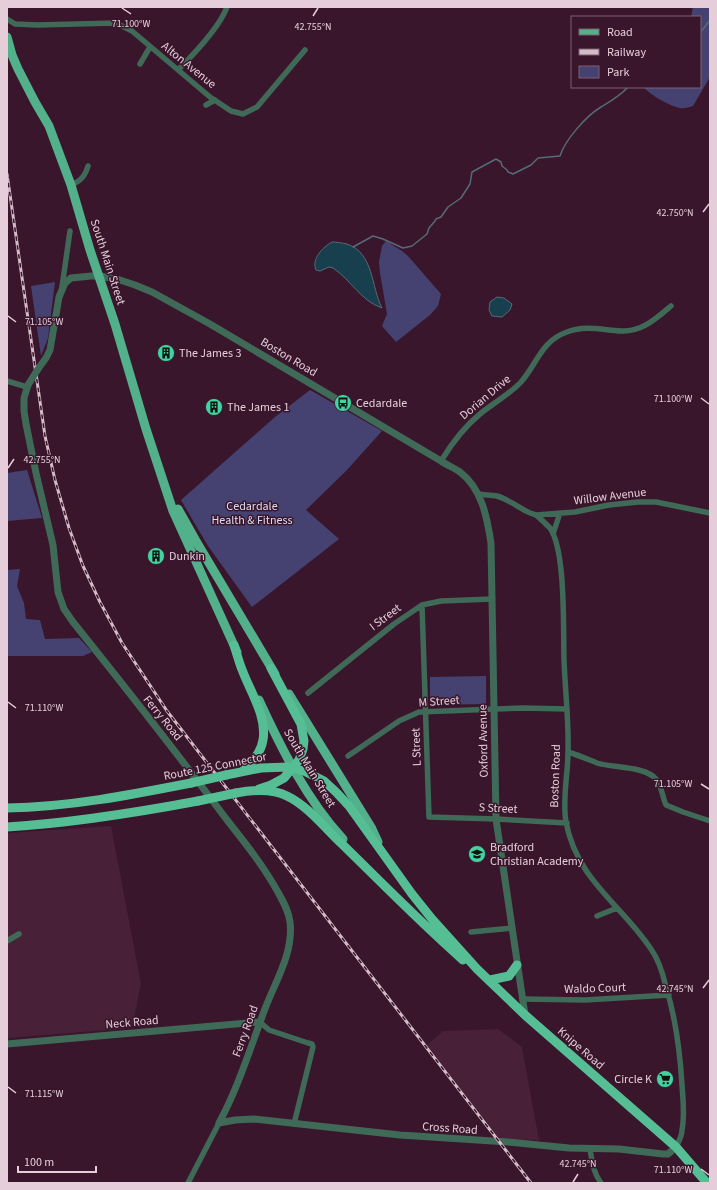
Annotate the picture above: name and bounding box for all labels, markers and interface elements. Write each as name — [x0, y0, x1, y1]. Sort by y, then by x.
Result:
legend — [571, 16, 701, 88]
text: 71.100°W — [112, 17, 150, 31]
text: 42.755°N — [294, 20, 332, 34]
text: Road — [607, 24, 633, 41]
street label: Alton Avenue — [158, 38, 220, 93]
text: Railway — [607, 44, 646, 61]
text: Park — [607, 64, 629, 81]
text: 42.750°N — [656, 206, 694, 220]
street label: South Main Street — [86, 217, 129, 307]
text: 71.105°W — [25, 315, 63, 329]
street label: Boston Road — [257, 334, 320, 381]
building icon: The James 3 — [156, 343, 176, 363]
place label: The James 3 — [179, 345, 241, 362]
street label: Dorian Drive — [456, 371, 515, 424]
text: 71.100°W — [654, 392, 692, 406]
bus stop icon: Cedardale — [333, 393, 353, 413]
place label: Cedardale — [356, 395, 407, 412]
building icon: The James 1 — [204, 397, 224, 417]
place label: The James 1 — [227, 399, 289, 416]
text: 42.755°N — [23, 453, 61, 467]
street label: Willow Avenue — [573, 484, 647, 509]
park label: Cedardale Health & Fitness — [212, 498, 292, 529]
building icon: Dunkin — [146, 546, 166, 566]
place label: Dunkin — [169, 548, 205, 565]
street label: I Street — [366, 600, 405, 635]
street label: Ferry Road — [139, 692, 186, 745]
street label: M Street — [418, 692, 460, 711]
text: 71.110°W — [25, 701, 63, 715]
street label: Oxford Avenue — [474, 704, 493, 778]
street label: South Main Street — [279, 726, 340, 811]
street label: L Street — [407, 728, 426, 766]
street label: Boston Road — [546, 744, 565, 808]
street label: Route 125 Connector — [162, 748, 269, 785]
text: 71.105°W — [654, 777, 692, 791]
street label: S Street — [478, 799, 518, 818]
place label: Bradford Christian Academy — [490, 839, 584, 870]
school or university icon: Bradford Christian Academy — [467, 844, 487, 864]
street label: Waldo Court — [564, 979, 626, 998]
text: 42.745°N — [656, 982, 694, 996]
street label: Ferry Road — [228, 1003, 263, 1060]
street label: Neck Road — [105, 1012, 159, 1033]
street label: Knipe Road — [553, 1023, 608, 1074]
supermarket icon: Circle K — [655, 1069, 675, 1089]
place label: Circle K — [614, 1071, 652, 1088]
text: 71.115°W — [25, 1087, 63, 1101]
street label: Cross Road — [422, 1118, 478, 1139]
scale bar — [18, 1148, 96, 1174]
text: 100 m — [24, 1154, 54, 1171]
text: 42.745°N — [559, 1157, 597, 1171]
text: 71.110°W — [654, 1163, 692, 1177]

